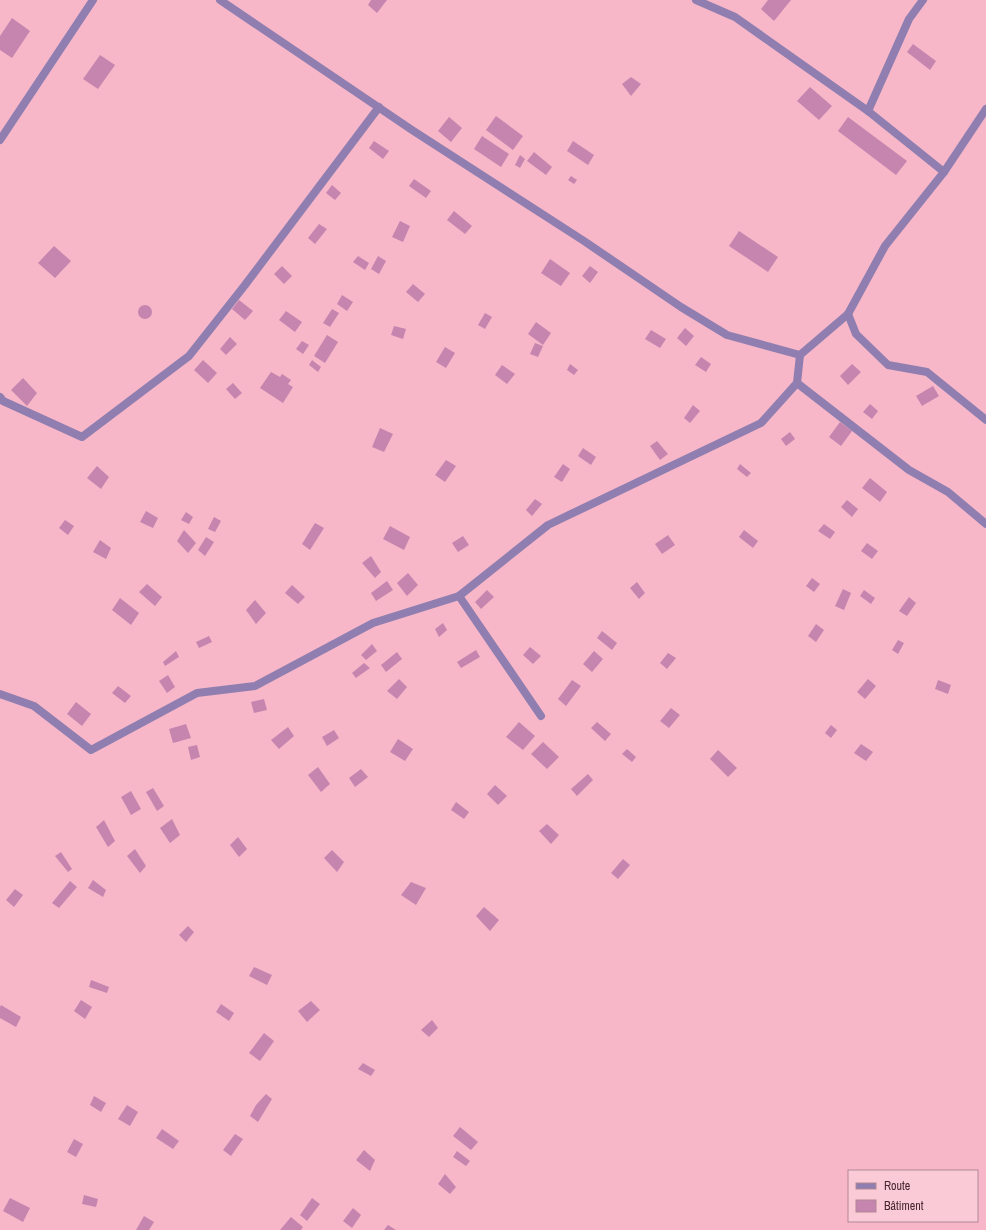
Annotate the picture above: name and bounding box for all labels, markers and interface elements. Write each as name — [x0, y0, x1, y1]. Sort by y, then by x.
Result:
legend — [848, 1170, 978, 1222]
text: Route — [884, 1178, 910, 1194]
text: Bâtiment — [884, 1198, 924, 1214]

